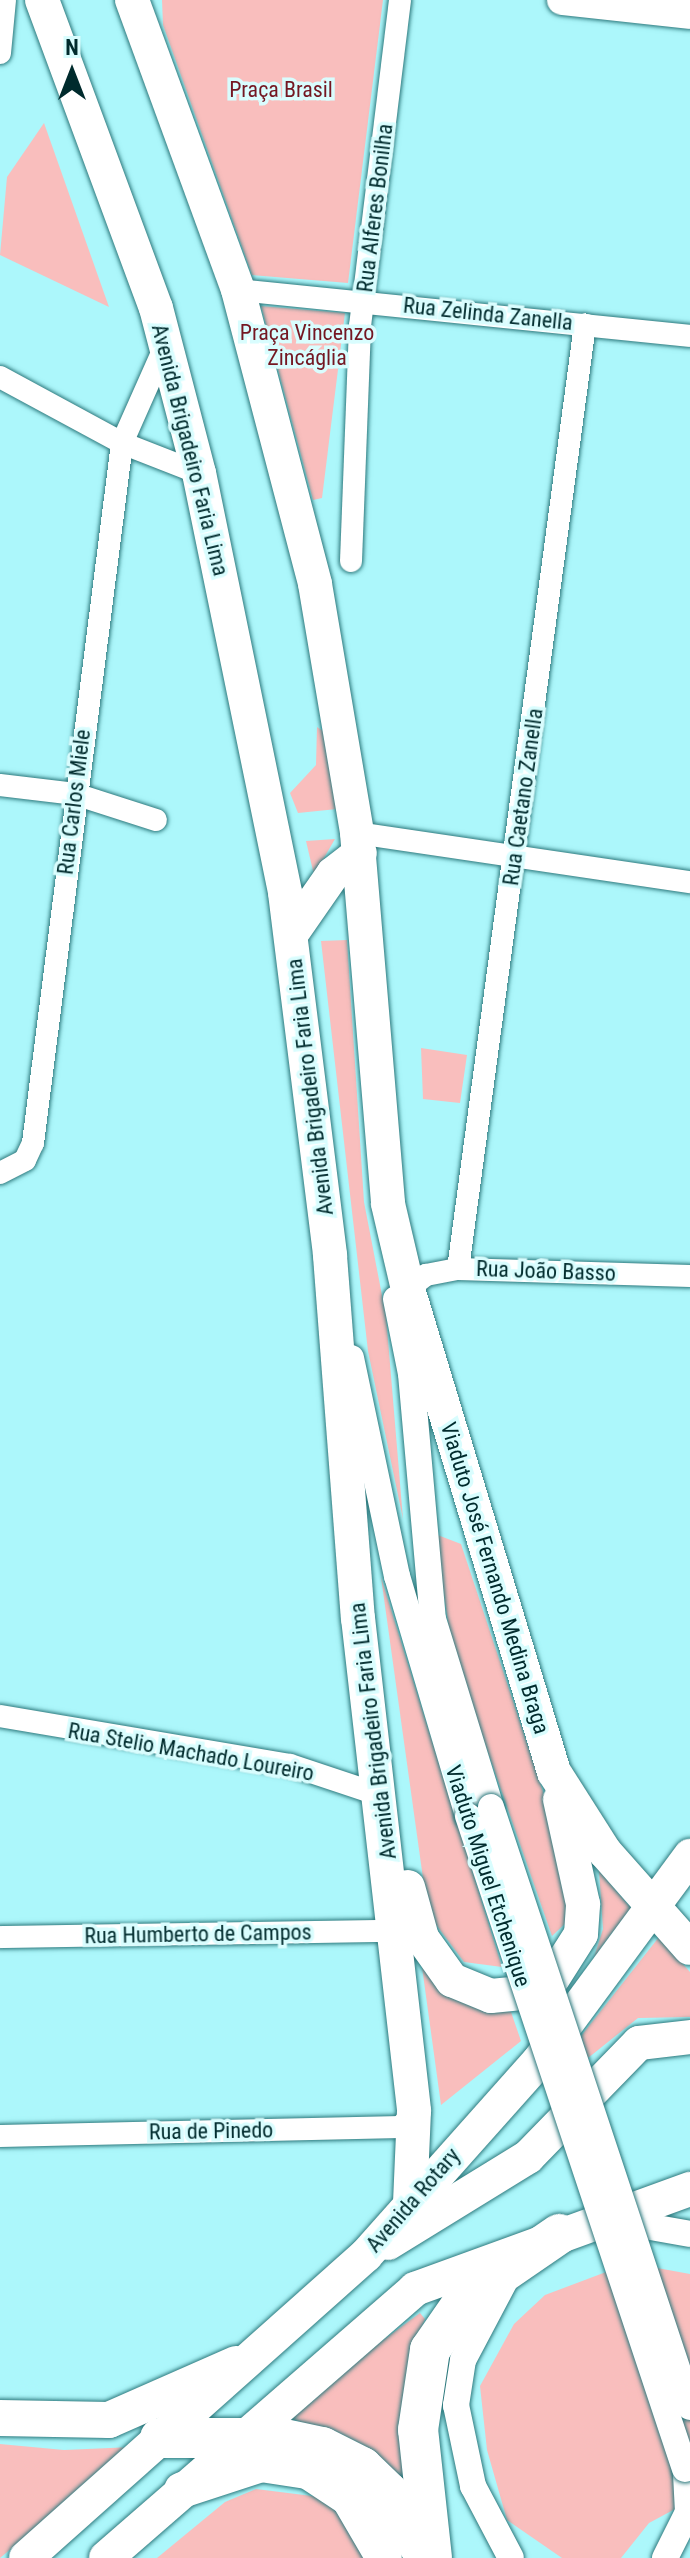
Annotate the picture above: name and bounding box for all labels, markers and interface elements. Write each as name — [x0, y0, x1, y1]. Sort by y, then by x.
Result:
north arrow — [32, 32, 112, 112]
text: N — [65, 35, 79, 60]
park label: Praça Brasil — [229, 77, 333, 103]
street label: Rua Alferes Bonilha — [352, 122, 398, 294]
street label: Rua Zelinda Zanella — [402, 292, 574, 336]
park label: Praça Vincenzo Zincáglia — [240, 319, 374, 370]
street label: Avenida Brigadeiro Faria Lima — [146, 321, 234, 579]
street label: Rua Caetano Zanella — [497, 707, 549, 887]
street label: Rua Carlos Miele — [52, 728, 96, 876]
street label: Avenida Brigadeiro Faria Lima — [281, 957, 339, 1217]
street label: Rua João Basso — [476, 1255, 616, 1287]
street label: Viaduto José Fernando Medina Braga — [435, 1419, 555, 1737]
street label: Avenida Brigadeiro Faria Lima — [344, 1601, 402, 1861]
street label: Rua Stelio Machado Loureiro — [66, 1717, 316, 1787]
street label: Viaduto Miguel Etchenique — [440, 1762, 536, 1990]
street label: Rua Humberto de Campos — [84, 1919, 312, 1949]
street label: Rua de Pinedo — [149, 2117, 273, 2145]
street label: Avenida Rotary — [360, 2142, 466, 2258]

